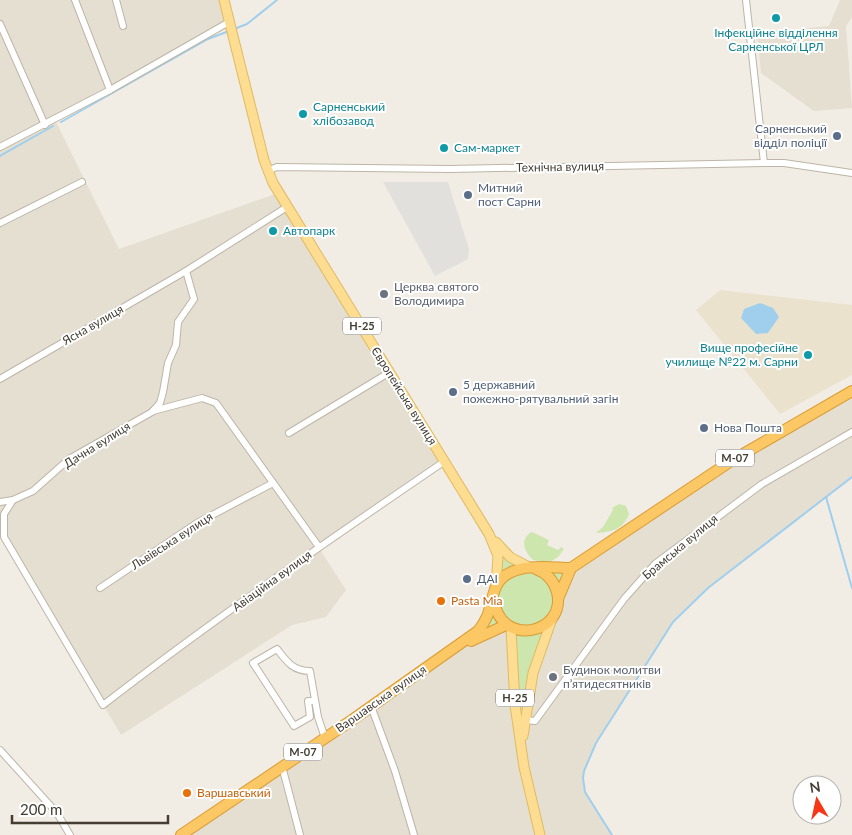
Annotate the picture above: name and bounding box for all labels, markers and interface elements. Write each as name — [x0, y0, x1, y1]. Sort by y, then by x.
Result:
marker: Інфекційне відділення Сарненської ЦРЛ — [770, 12, 782, 24]
place label: Інфекційне відділення Сарненської ЦРЛ — [714, 25, 838, 54]
place label: Сарненський хлібозавод — [313, 99, 385, 128]
marker: Сарненський хлібозавод — [297, 108, 309, 120]
place label: Сарненський відділ поліції — [754, 121, 828, 150]
marker: Сарненський відділ поліції — [831, 130, 843, 142]
place label: Сам-маркет — [454, 140, 520, 155]
marker: Сам-маркет — [438, 142, 450, 154]
street label: Технічна вулиця — [516, 158, 604, 175]
place label: Митний пост Сарни — [478, 180, 541, 209]
marker: Митний пост Сарни — [462, 189, 474, 201]
place label: Автопарк — [283, 223, 336, 238]
marker: Автопарк — [267, 225, 279, 237]
place label: Церква святого Володимира — [394, 279, 479, 308]
marker: Церква святого Володимира — [378, 288, 390, 300]
street label: Ясна вулиця — [59, 301, 126, 349]
road number: Н-25 — [343, 318, 381, 334]
place label: Вище професійне училище №22 м. Сарни — [666, 340, 798, 369]
street label: Європейська вулиця — [368, 344, 441, 448]
marker: Вище професійне училище №22 м. Сарни — [802, 349, 814, 361]
place label: 5 державний пожежно-рятувальний загін — [463, 377, 618, 406]
marker: 5 державний пожежно-рятувальний загін — [447, 386, 459, 398]
street label: Дачна вулиця — [61, 418, 133, 471]
place label: Нова Пошта — [714, 420, 782, 435]
marker: Нова Пошта — [698, 422, 710, 434]
road number: М-07 — [716, 449, 754, 466]
street label: Львівська вулиця — [127, 509, 215, 573]
street label: Брамська вулиця — [639, 511, 720, 582]
street label: Авіаційна вулиця — [229, 547, 314, 614]
place label: ДАІ — [477, 571, 498, 586]
marker: ДАІ — [461, 573, 473, 585]
place label: Pasta Mia — [451, 593, 502, 608]
marker: Pasta Mia — [435, 595, 447, 607]
street label: Варшавська вулиця — [332, 662, 429, 736]
place label: Будинок молитви п’ятидесятників — [563, 662, 661, 691]
marker: Будинок молитви п’ятидесятників — [547, 671, 559, 683]
road number: Н-25 — [496, 690, 534, 706]
road number: М-07 — [284, 744, 322, 760]
north arrow — [792, 775, 842, 825]
text: N — [808, 777, 822, 796]
place label: Варшавський — [197, 785, 271, 800]
marker: Варшавський — [181, 787, 193, 799]
scale bar — [12, 792, 169, 824]
text: 200 m — [20, 800, 62, 818]

